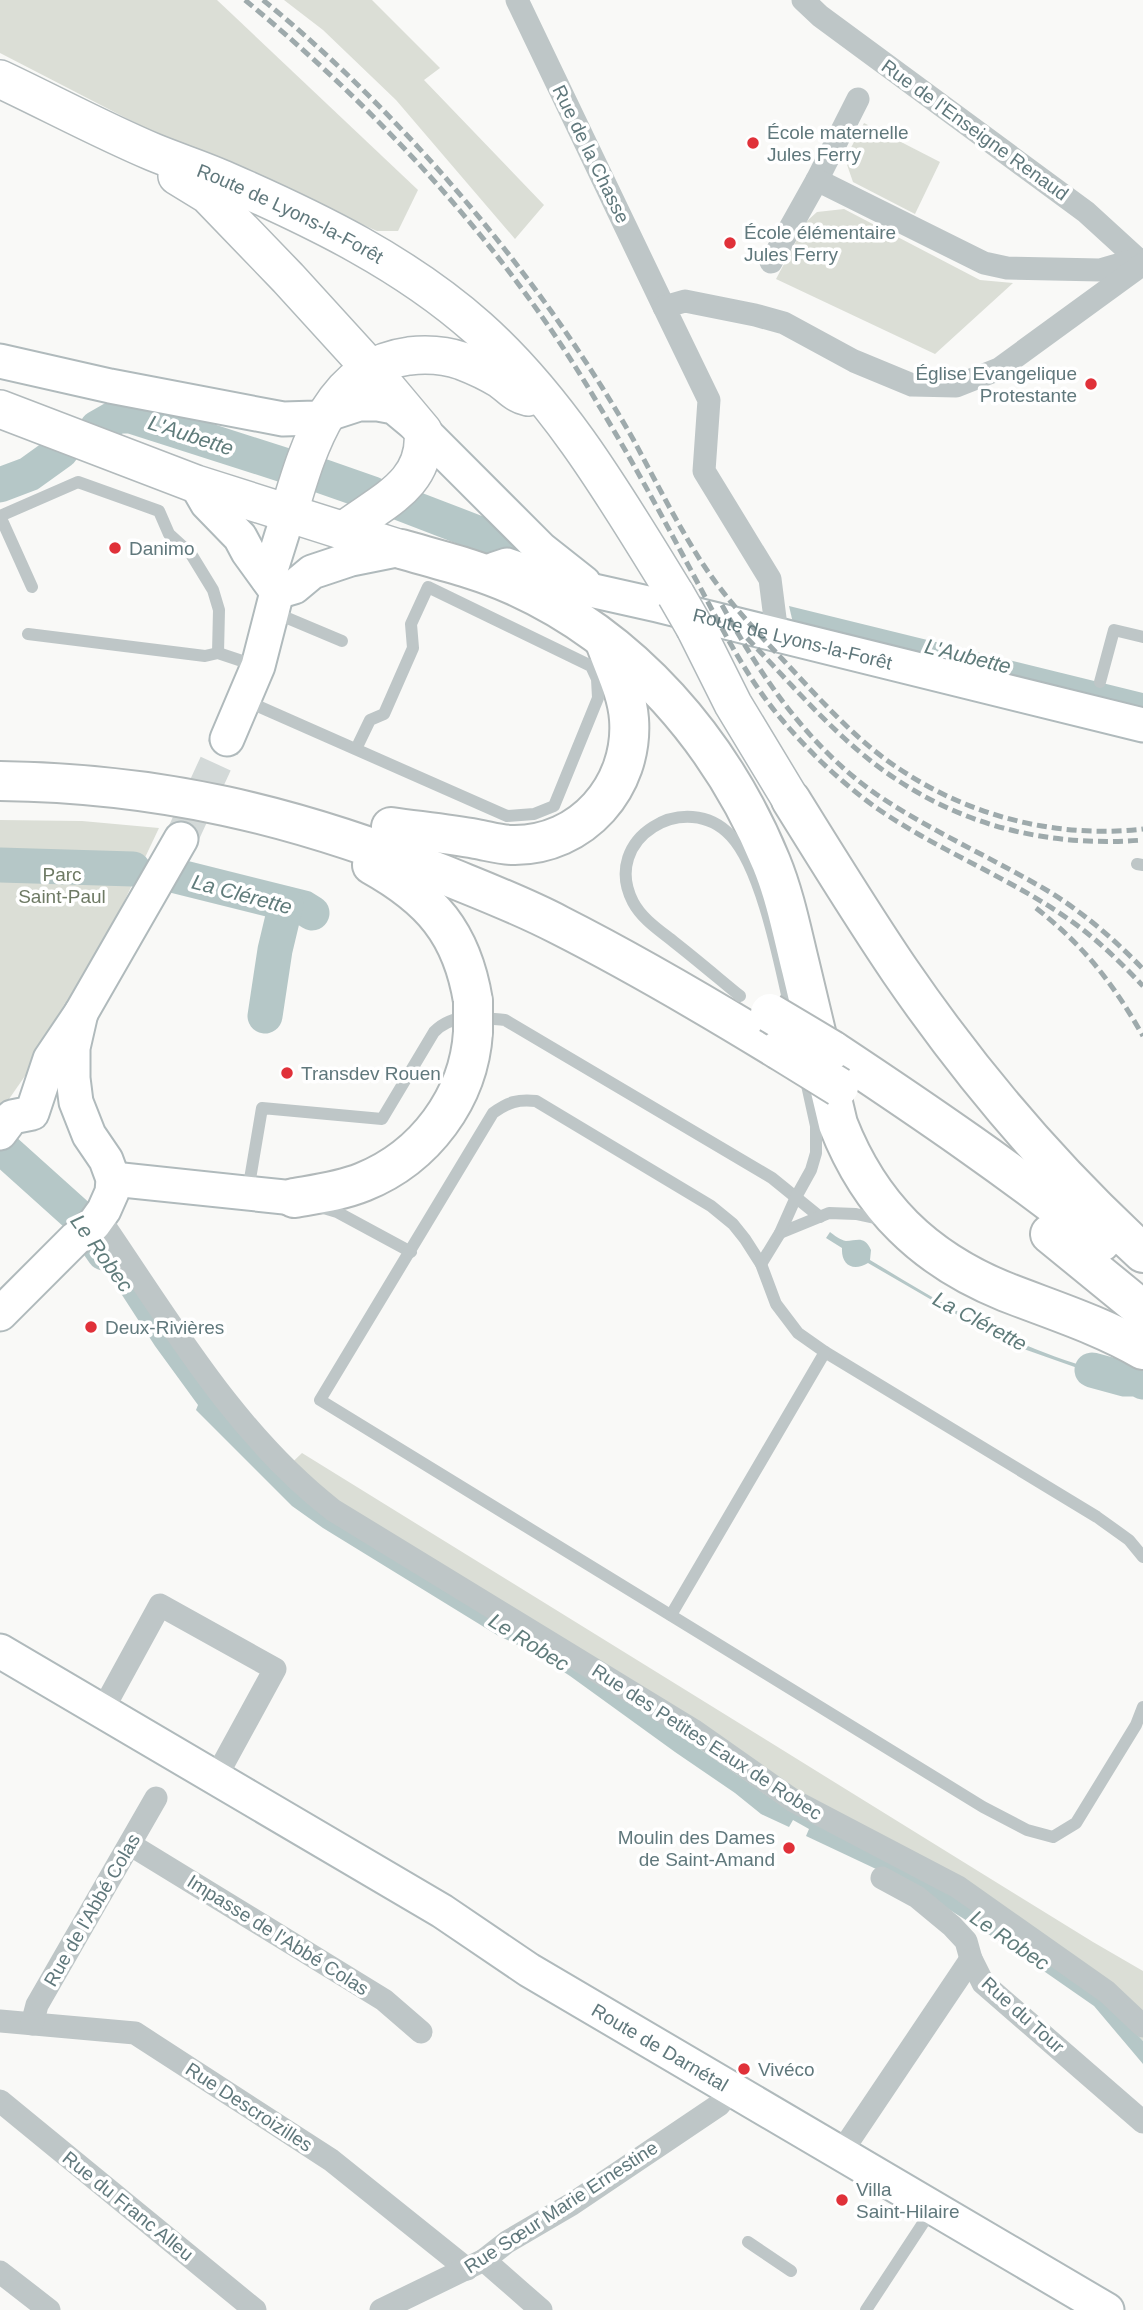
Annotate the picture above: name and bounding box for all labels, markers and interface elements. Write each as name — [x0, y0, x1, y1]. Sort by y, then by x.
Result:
street label: Rue de l'Enseigne Renaud — [878, 55, 1072, 205]
street label: Rue de la Chasse — [548, 82, 634, 226]
place label: École maternelle Jules Ferry — [767, 122, 909, 165]
marker: École maternelle Jules Ferry — [745, 135, 761, 151]
street label: Route de Lyons-la-Forêt — [194, 159, 388, 268]
place label: École élémentaire Jules Ferry — [744, 222, 896, 265]
marker: École élémentaire Jules Ferry — [722, 235, 738, 251]
place label: Église Evangelique Protestante — [915, 363, 1077, 406]
marker: Église Evangelique Protestante — [1083, 376, 1099, 392]
water label: L'Aubette — [146, 410, 236, 460]
place label: Danimo — [129, 538, 194, 559]
marker: Danimo — [107, 540, 123, 556]
street label: Route de Lyons-la-Forêt — [691, 604, 895, 673]
water label: L'Aubette — [922, 634, 1014, 678]
park label: Parc Saint-Paul — [18, 864, 106, 907]
water label: La Clérette — [189, 870, 295, 918]
place label: Transdev Rouen — [301, 1063, 441, 1084]
marker: Transdev Rouen — [279, 1065, 295, 1081]
water label: Le Robec — [66, 1210, 138, 1297]
water label: La Clérette — [929, 1287, 1031, 1355]
place label: Deux-Rivières — [105, 1317, 224, 1338]
marker: Deux-Rivières — [83, 1319, 99, 1335]
water label: Le Robec — [485, 1608, 574, 1676]
street label: Rue des Petites Eaux de Robec — [588, 1660, 826, 1824]
place label: Moulin des Dames de Saint-Amand — [618, 1827, 775, 1870]
street label: Rue de l'Abbé Colas — [40, 1830, 144, 1990]
marker: Moulin des Dames de Saint-Amand — [781, 1840, 797, 1856]
street label: Impasse de l'Abbé Colas — [184, 1871, 372, 1999]
water label: Le Robec — [966, 1905, 1054, 1975]
street label: Rue du Tour — [978, 1973, 1069, 2058]
street label: Route de Darnétal — [588, 1999, 732, 2095]
street label: Rue Descroizilles — [182, 2058, 316, 2156]
place label: Vivéco — [758, 2059, 815, 2080]
marker: Vivéco — [736, 2061, 752, 2077]
street label: Rue Sœur Marie Ernestine — [461, 2137, 661, 2277]
street label: Rue du Franc Alleu — [59, 2147, 197, 2265]
place label: Villa Saint-Hilaire — [856, 2179, 959, 2222]
marker: Villa Saint-Hilaire — [834, 2192, 850, 2208]

